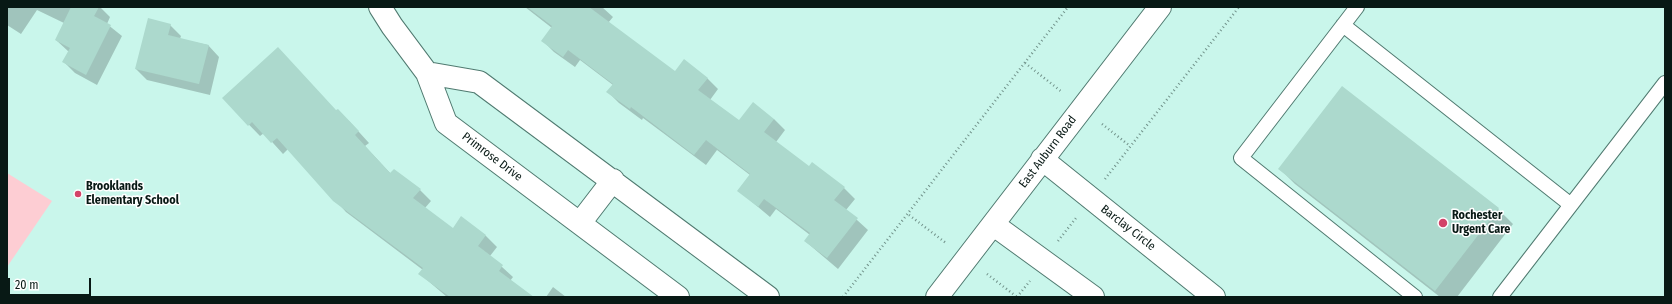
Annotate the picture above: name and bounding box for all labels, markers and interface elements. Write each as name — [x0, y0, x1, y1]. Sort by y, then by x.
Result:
street label: East Auburn Road — [1016, 113, 1080, 191]
street label: Primrose Drive — [459, 130, 525, 184]
place label: Brooklands Elementary School — [86, 180, 179, 208]
marker: Brooklands Elementary School — [73, 189, 83, 199]
street label: Barclay Circle — [1098, 202, 1158, 254]
place label: Rochester Urgent Care — [1452, 209, 1510, 237]
marker: Rochester Urgent Care — [1437, 217, 1449, 229]
scale bar — [10, 270, 93, 296]
text: 20 m — [15, 278, 39, 292]

